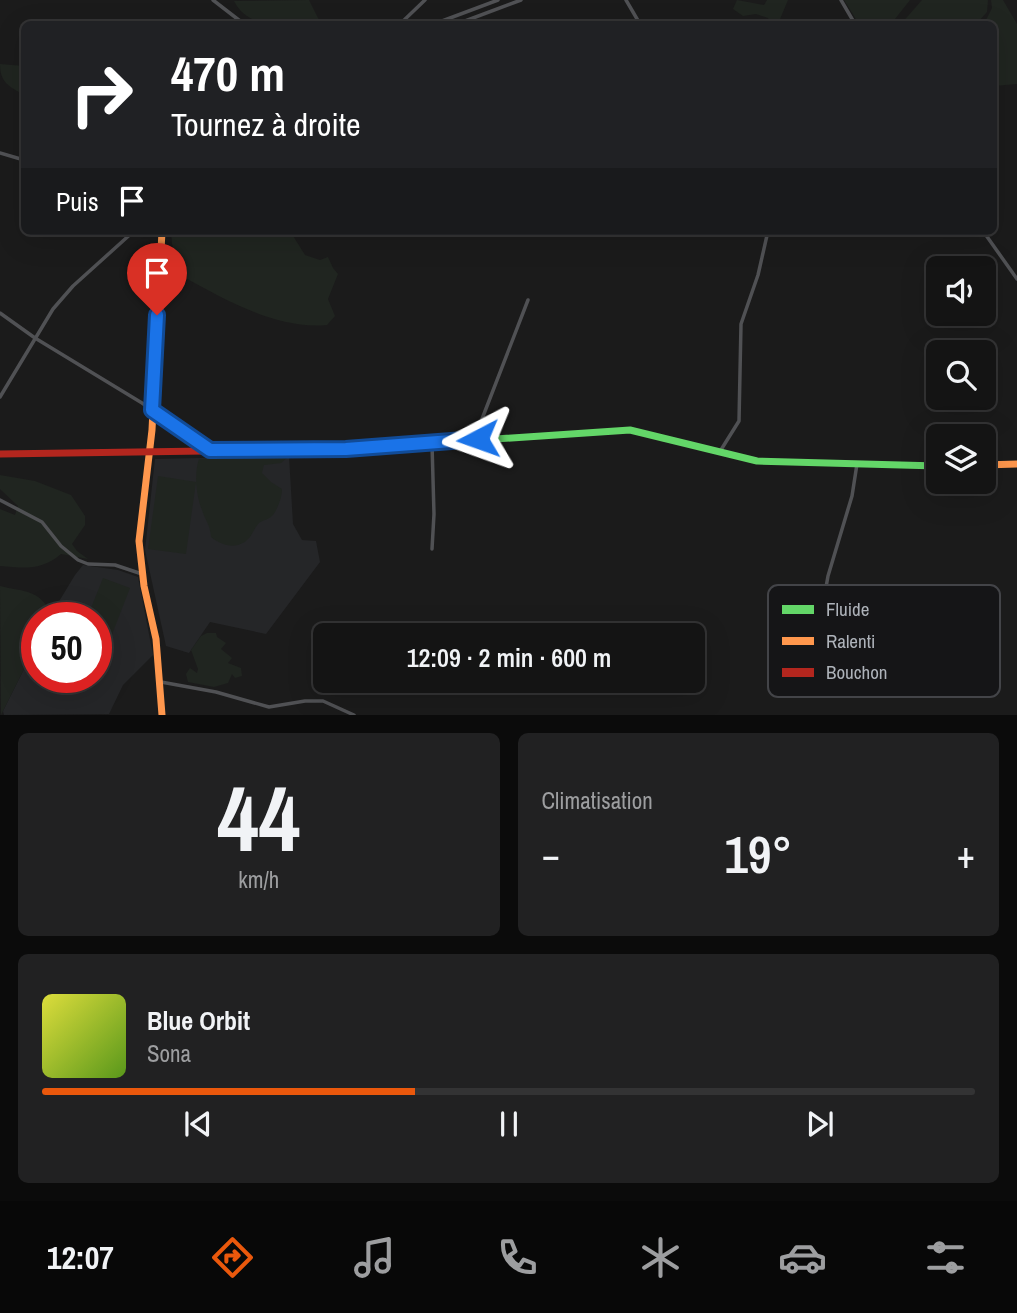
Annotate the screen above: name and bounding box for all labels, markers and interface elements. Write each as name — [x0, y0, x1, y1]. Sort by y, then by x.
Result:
text: 470 m — [171, 40, 285, 106]
icon: right — [56, 49, 147, 140]
text: Tournez à droite — [171, 103, 361, 146]
icon: arrive — [113, 182, 151, 220]
text: Puis — [56, 184, 99, 219]
pin — [127, 243, 187, 315]
icon: arrive — [138, 254, 176, 292]
map controls — [926, 256, 996, 494]
button: sound — [926, 256, 996, 326]
button: search — [926, 340, 996, 410]
position arrow — [441, 402, 515, 476]
button: layers — [926, 424, 996, 494]
legend — [768, 585, 1000, 697]
text: Fluide — [826, 596, 869, 622]
speed limit sign: 50 — [21, 602, 112, 693]
text: Ralenti — [826, 628, 875, 654]
text: 12:09 · 2 min · 600 m — [407, 640, 611, 675]
text: Bouchon — [826, 659, 888, 685]
text: 44 — [217, 757, 300, 879]
text: Climatisation — [542, 785, 653, 816]
text: 19° — [724, 819, 792, 889]
text: − — [542, 829, 560, 880]
text: + — [957, 829, 975, 880]
text: km/h — [238, 864, 279, 895]
text: Blue Orbit — [147, 1003, 250, 1038]
text: Sona — [147, 1038, 191, 1069]
icon: previous — [179, 1105, 217, 1143]
icon: pause — [490, 1105, 528, 1143]
icon: next — [801, 1105, 839, 1143]
icon: directions — [208, 1233, 257, 1282]
icon: music — [350, 1233, 399, 1282]
icon: phone — [493, 1233, 542, 1282]
icon: climate — [636, 1233, 685, 1282]
icon: car — [778, 1233, 827, 1282]
icon: filters — [921, 1233, 970, 1282]
text: 12:07 — [47, 1236, 114, 1279]

